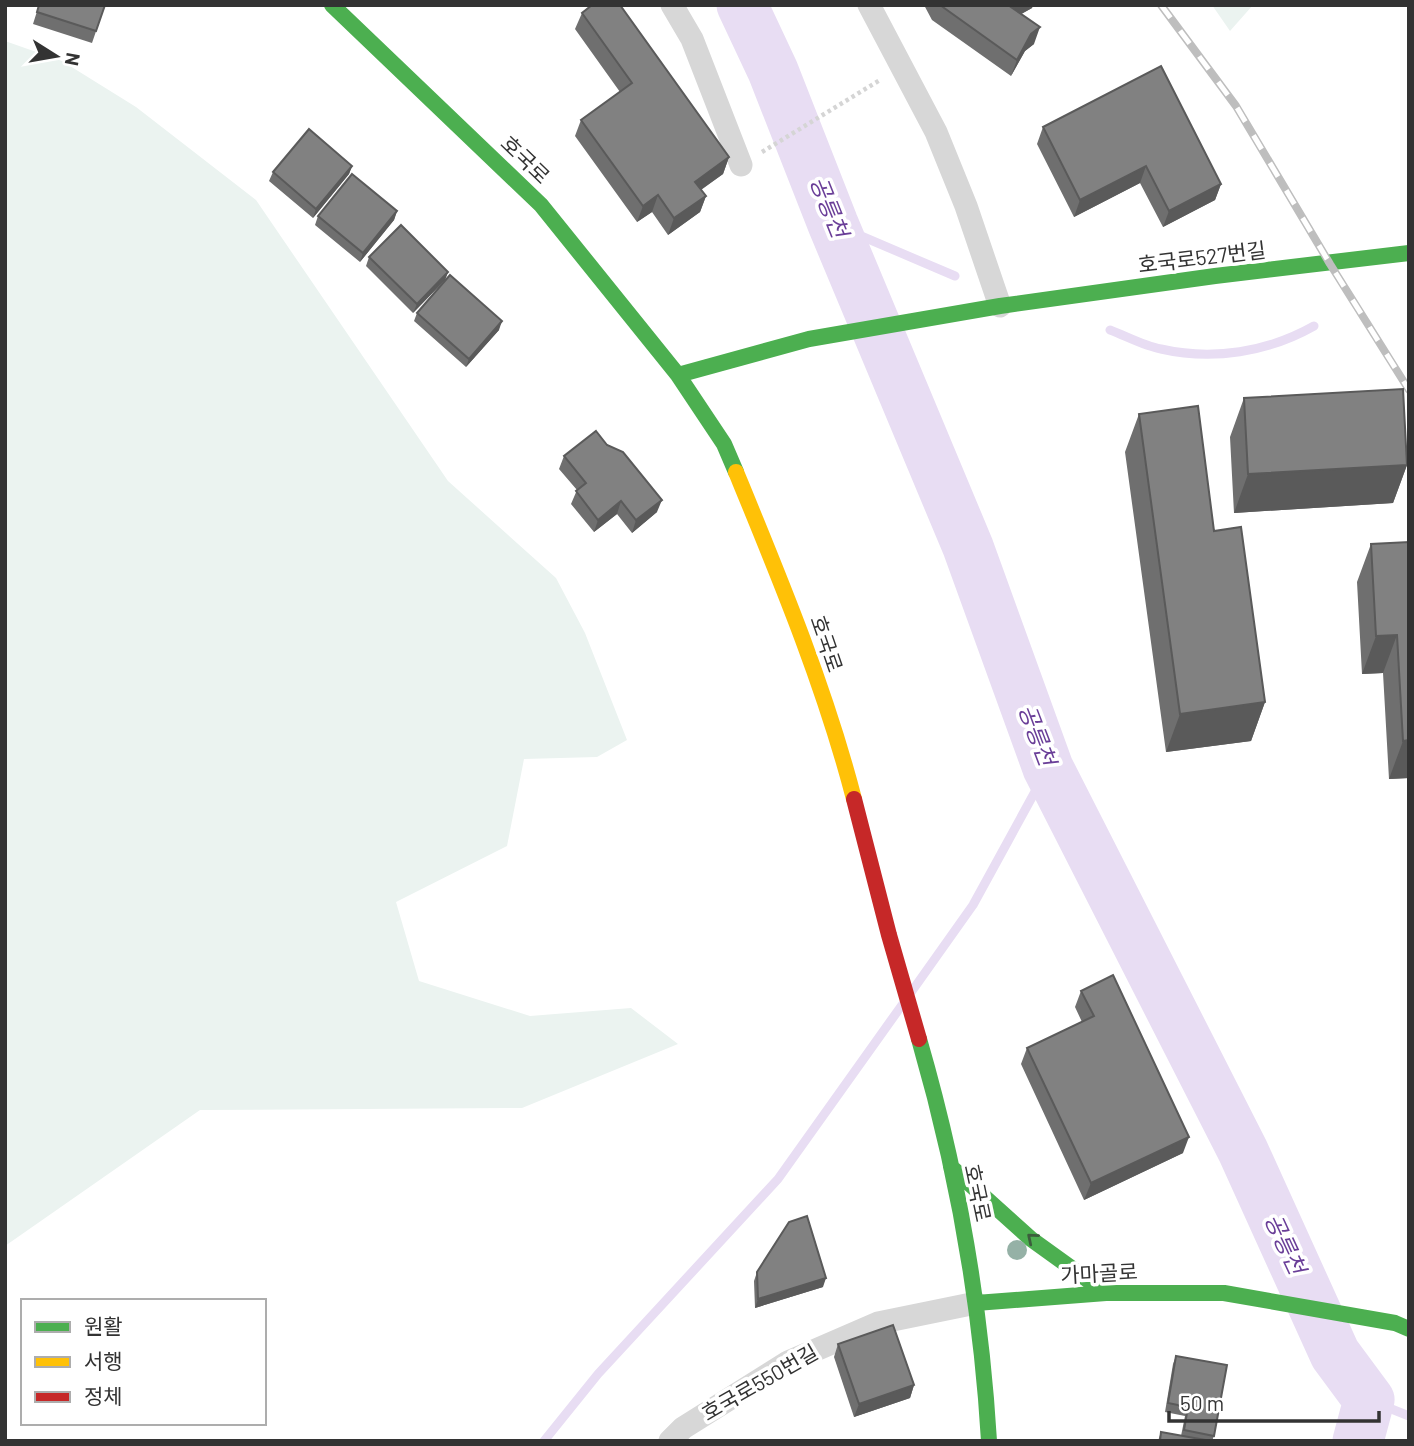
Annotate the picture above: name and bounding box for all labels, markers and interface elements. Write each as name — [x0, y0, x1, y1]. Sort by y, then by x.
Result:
north arrow — [21, 21, 91, 91]
text: N — [61, 51, 86, 68]
street label: 호국로 — [497, 130, 556, 188]
water label: 공릉천 — [805, 172, 856, 244]
street label: 호국로527번길 — [1136, 236, 1267, 277]
street label: 호국로 — [806, 612, 849, 675]
water label: 공릉천 — [1013, 700, 1063, 772]
street label: 호국로 — [960, 1162, 997, 1224]
water label: 공릉천 — [1260, 1209, 1313, 1281]
one-way arrow — [1027, 1234, 1040, 1246]
street label: 가마골로 — [1060, 1258, 1138, 1287]
legend — [21, 1299, 266, 1425]
text: 원활 — [84, 1313, 123, 1338]
street label: 호국로550번길 — [697, 1338, 822, 1425]
text: 서행 — [84, 1348, 123, 1373]
scale bar — [1169, 1380, 1379, 1424]
text: 정체 — [84, 1383, 123, 1408]
text: 50 m — [1180, 1390, 1224, 1415]

